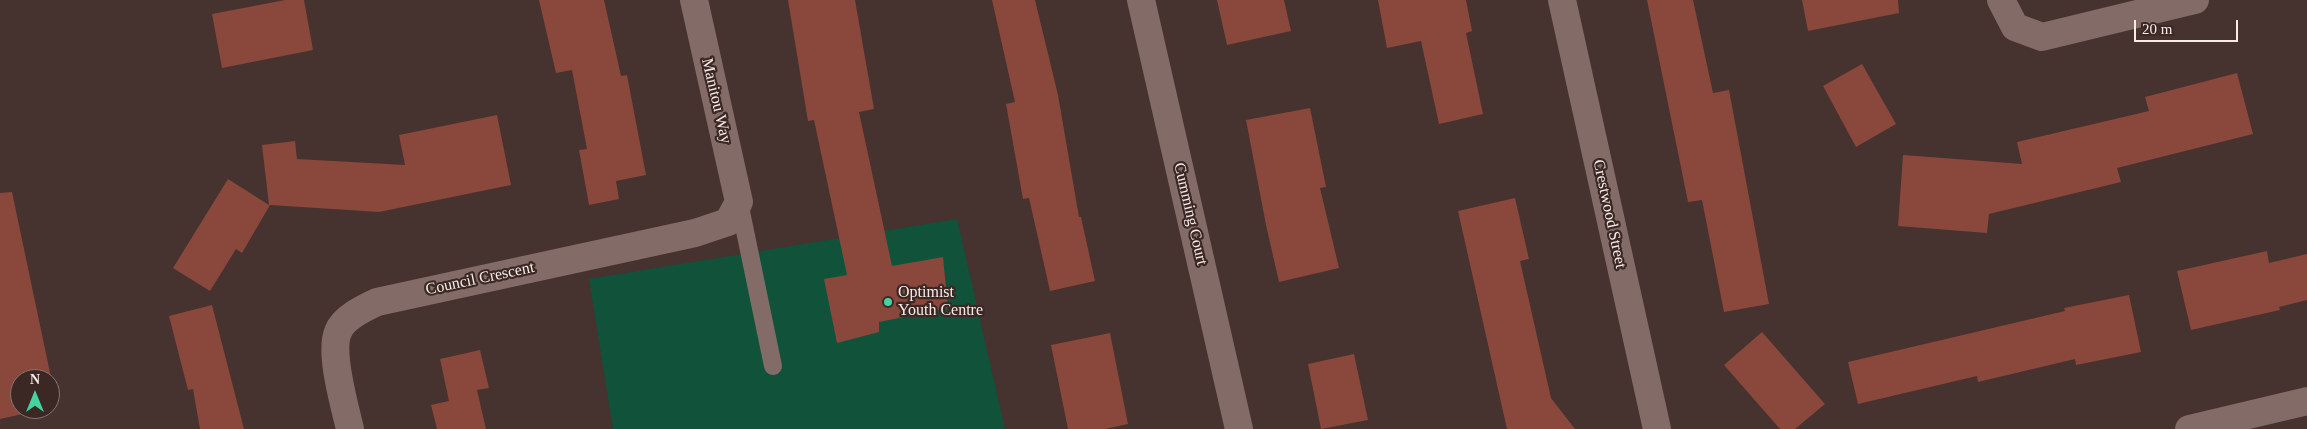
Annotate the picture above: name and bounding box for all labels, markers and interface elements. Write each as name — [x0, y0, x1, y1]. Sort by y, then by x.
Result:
scale bar — [2137, 10, 2241, 42]
text: 20 m — [2142, 21, 2172, 37]
street label: Manitou Way — [697, 56, 735, 146]
street label: Crestwood Street — [1588, 158, 1630, 270]
street label: Cumming Court — [1169, 161, 1211, 267]
street label: Council Crescent — [424, 258, 536, 300]
place label: Optimist Youth Centre — [898, 283, 983, 321]
marker: Optimist Youth Centre — [882, 296, 894, 308]
north arrow — [10, 369, 60, 419]
text: N — [30, 372, 40, 387]

